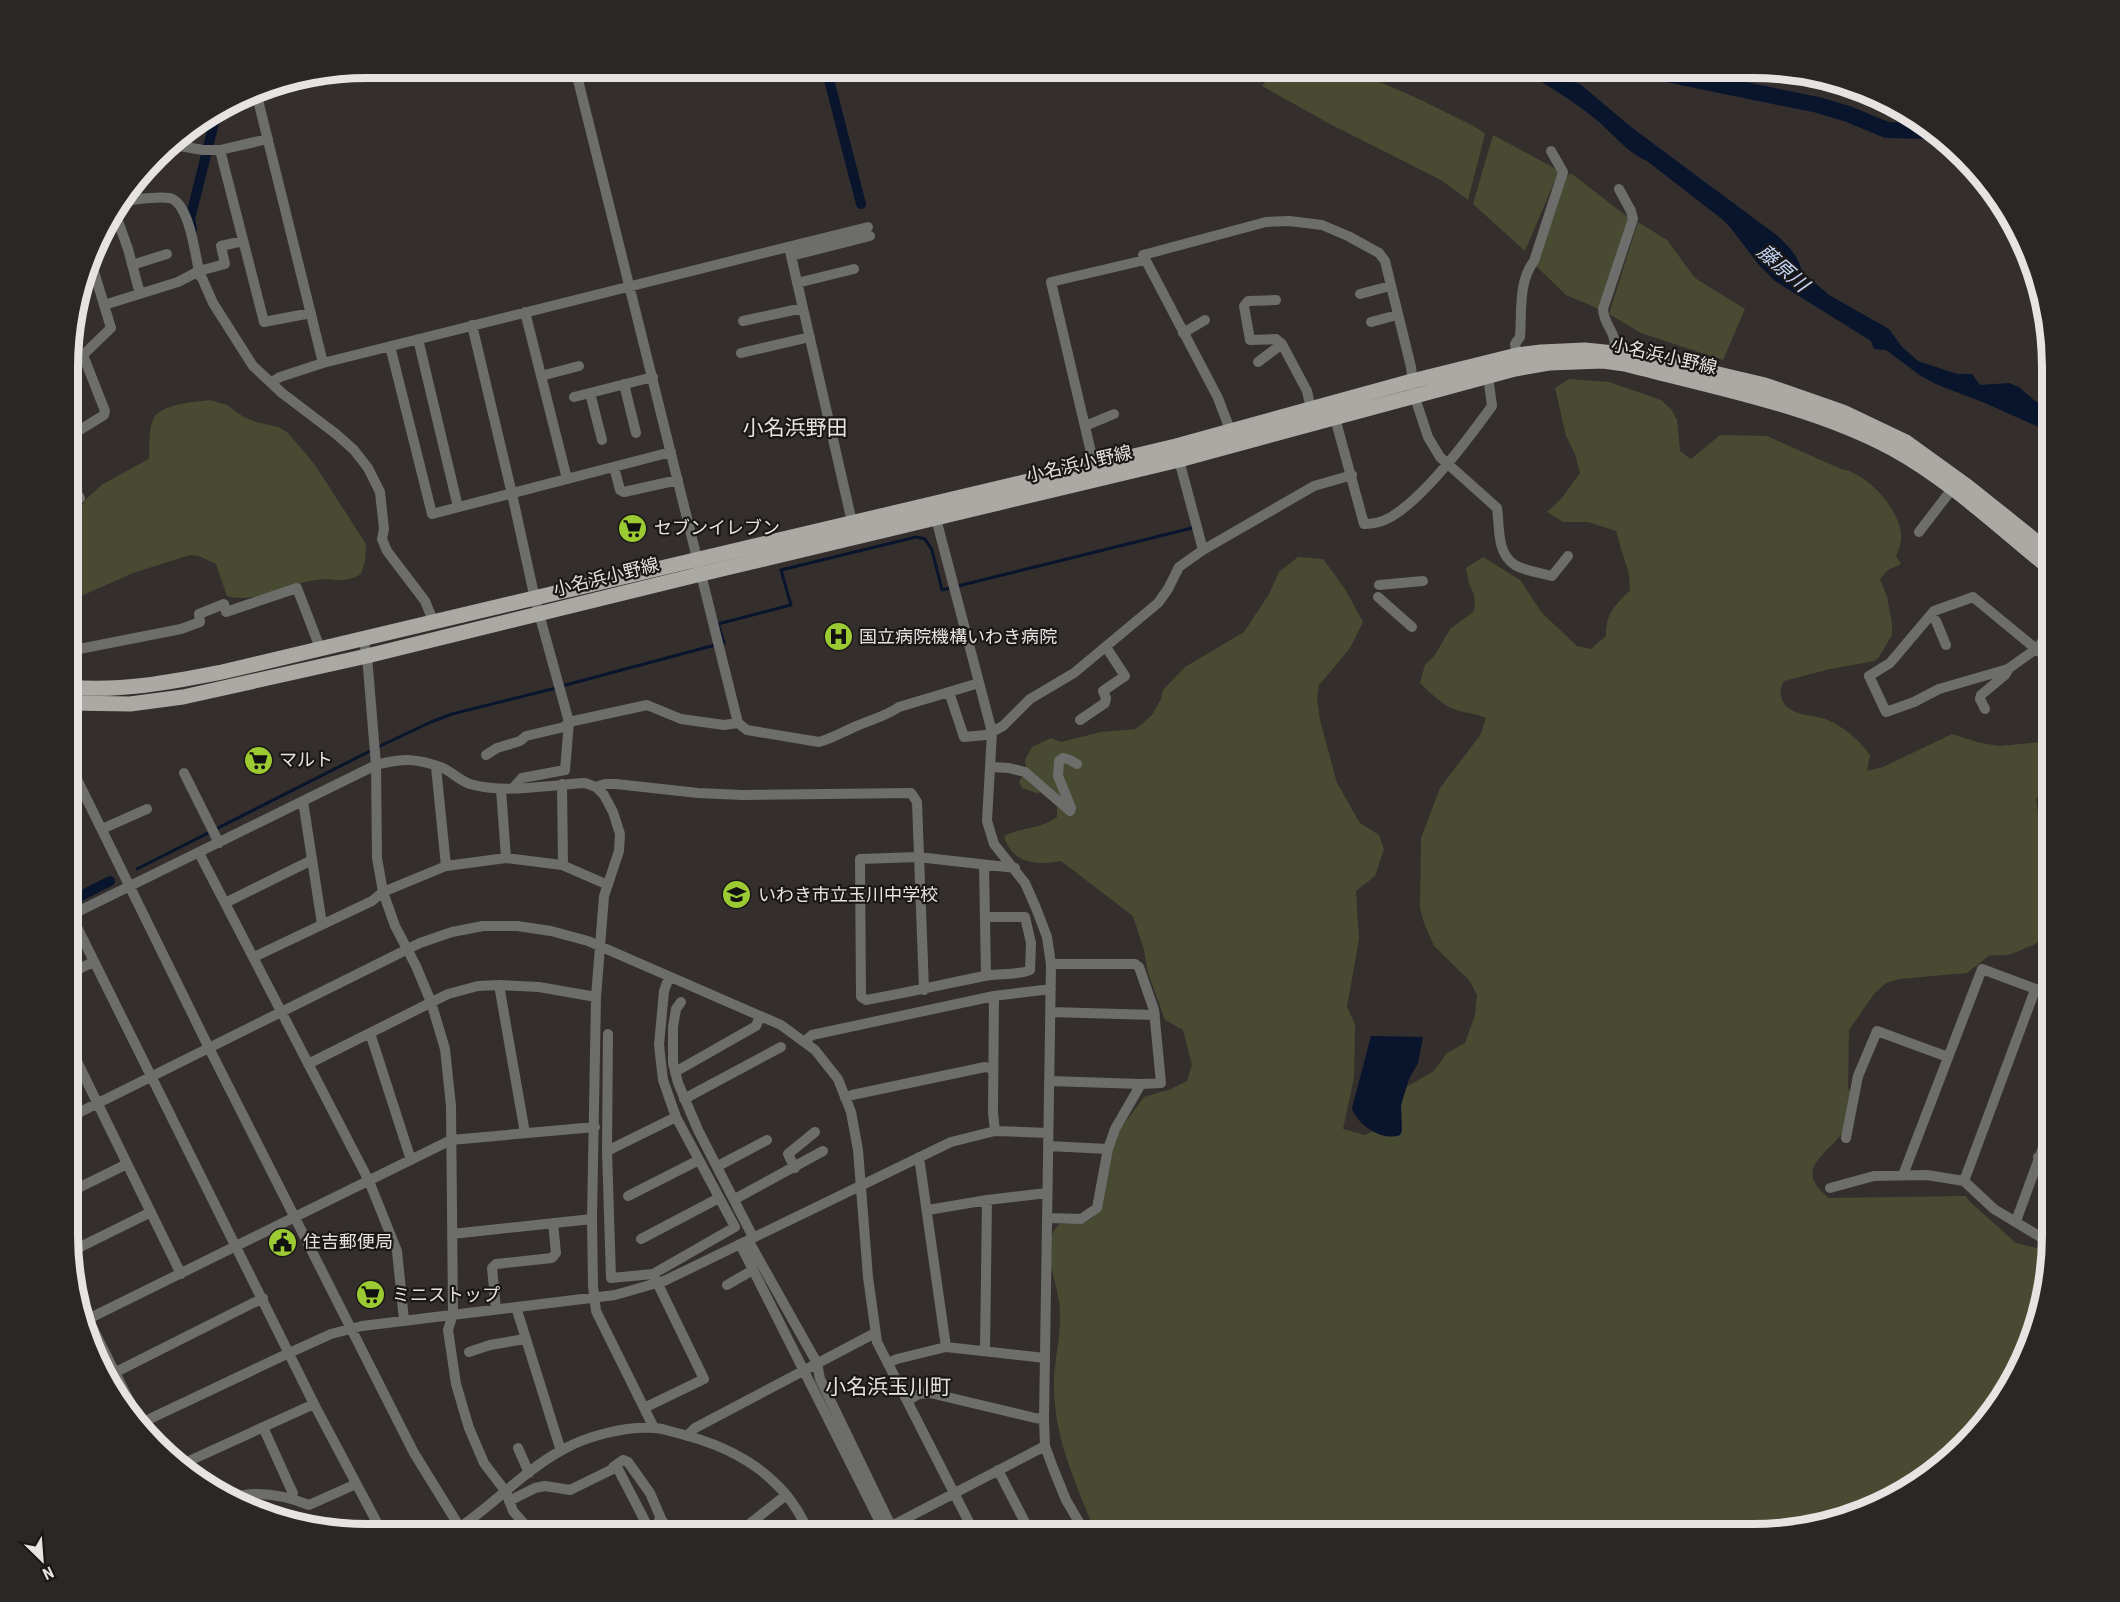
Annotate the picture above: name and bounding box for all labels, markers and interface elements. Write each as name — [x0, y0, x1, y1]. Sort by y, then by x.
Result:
water label: 藤原川 — [1752, 239, 1815, 298]
street label: 小名浜小野線 — [1609, 333, 1719, 378]
district label: 小名浜野田 — [743, 416, 848, 440]
street label: 小名浜小野線 — [1024, 441, 1134, 486]
supermarket icon: セブンイレブン — [617, 512, 649, 544]
place label: セブンイレブン — [654, 517, 780, 538]
street label: 小名浜小野線 — [551, 553, 661, 600]
hospital icon: 国立病院機構いわき病院 — [822, 621, 854, 653]
place label: 国立病院機構いわき病院 — [859, 626, 1057, 647]
supermarket icon: マルト — [242, 744, 274, 776]
place label: マルト — [279, 749, 333, 770]
school or university icon: いわき市立玉川中学校 — [721, 879, 753, 911]
place label: いわき市立玉川中学校 — [758, 884, 938, 905]
public building icon: 住吉郵便局 — [266, 1226, 298, 1258]
place label: 住吉郵便局 — [303, 1231, 393, 1252]
supermarket icon: ミニストップ — [355, 1279, 387, 1311]
place label: ミニストップ — [392, 1284, 500, 1305]
district label: 小名浜玉川町 — [825, 1375, 951, 1399]
north arrow — [12, 1530, 72, 1590]
text: N — [40, 1562, 57, 1584]

